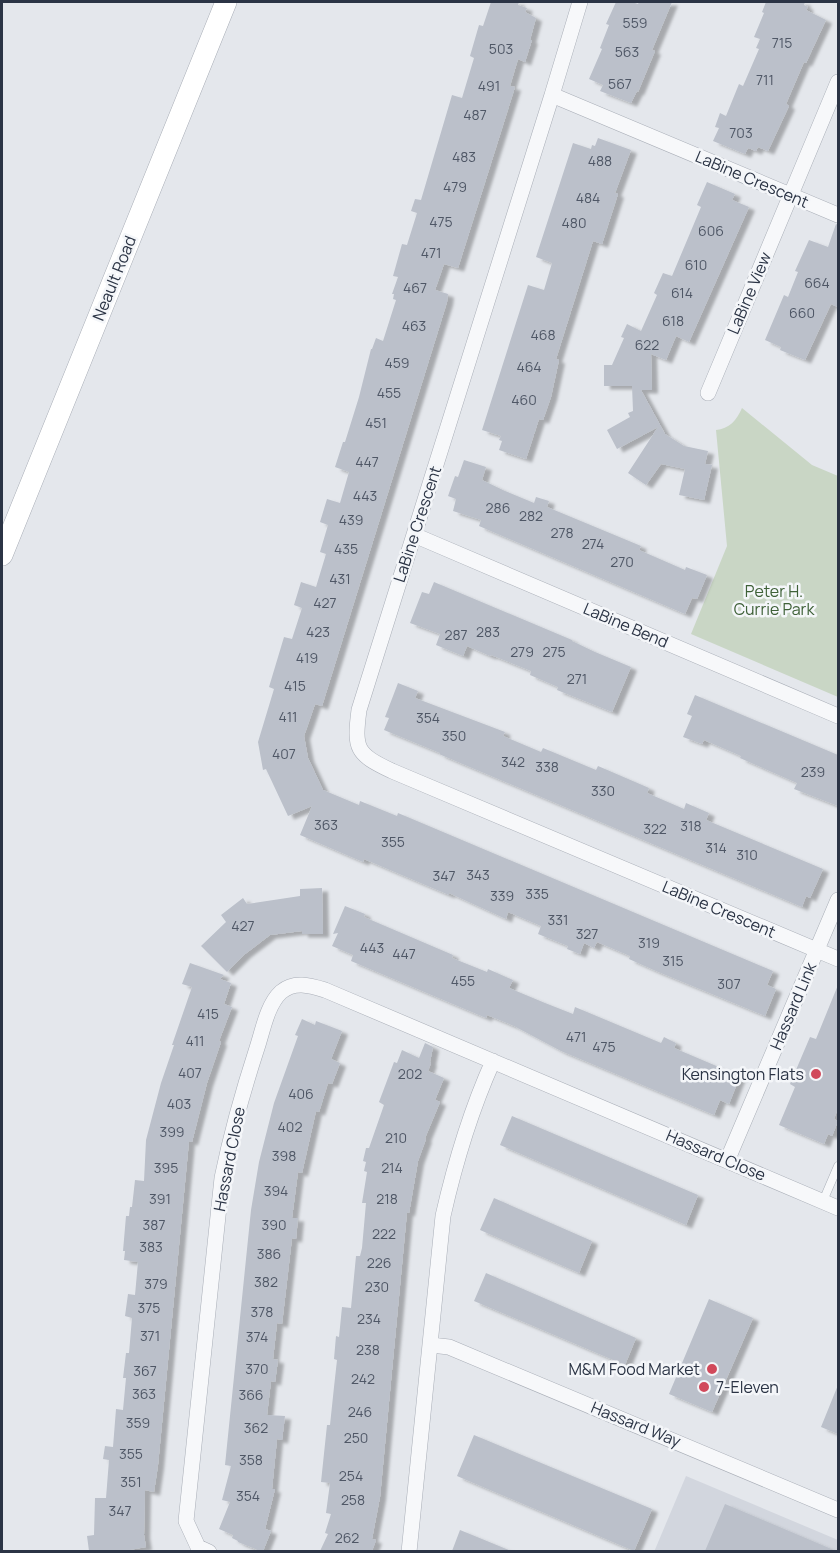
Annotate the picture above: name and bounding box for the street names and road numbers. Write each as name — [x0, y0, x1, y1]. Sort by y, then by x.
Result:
street label: LaBine Crescent — [692, 145, 812, 213]
street label: Neault Road — [87, 232, 141, 324]
street label: LaBine View — [722, 249, 776, 337]
street label: LaBine Crescent — [388, 463, 446, 585]
street label: LaBine Bend — [580, 597, 672, 653]
street label: LaBine Crescent — [659, 875, 779, 943]
street label: Hassard Link — [765, 958, 822, 1053]
street label: Hassard Close — [208, 1105, 250, 1213]
street label: Hassard Close — [663, 1124, 769, 1186]
street label: Hassard Way — [588, 1396, 685, 1452]

